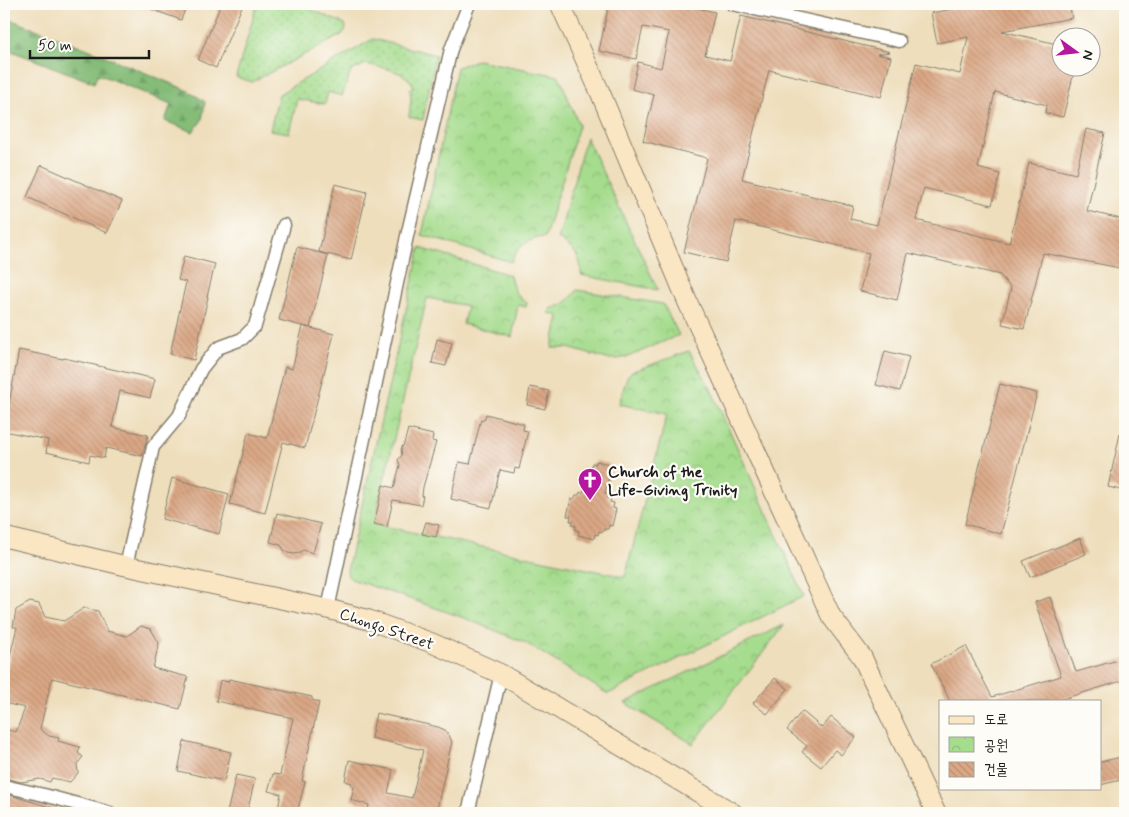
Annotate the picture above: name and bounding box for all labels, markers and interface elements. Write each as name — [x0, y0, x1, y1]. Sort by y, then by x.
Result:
scale bar — [30, 28, 149, 60]
north arrow — [1052, 28, 1102, 78]
text: 50 m — [38, 36, 72, 56]
text: N — [1078, 48, 1097, 62]
place label: Church of the Life-Giving Trinity — [608, 462, 737, 502]
church icon: Church of the Life-Giving Trinity — [577, 467, 603, 501]
street label: Chongo Street — [336, 603, 437, 656]
legend — [939, 700, 1102, 790]
text: 도로 — [984, 710, 1008, 730]
text: 공원 — [984, 736, 1008, 756]
text: 건물 — [984, 760, 1008, 780]

